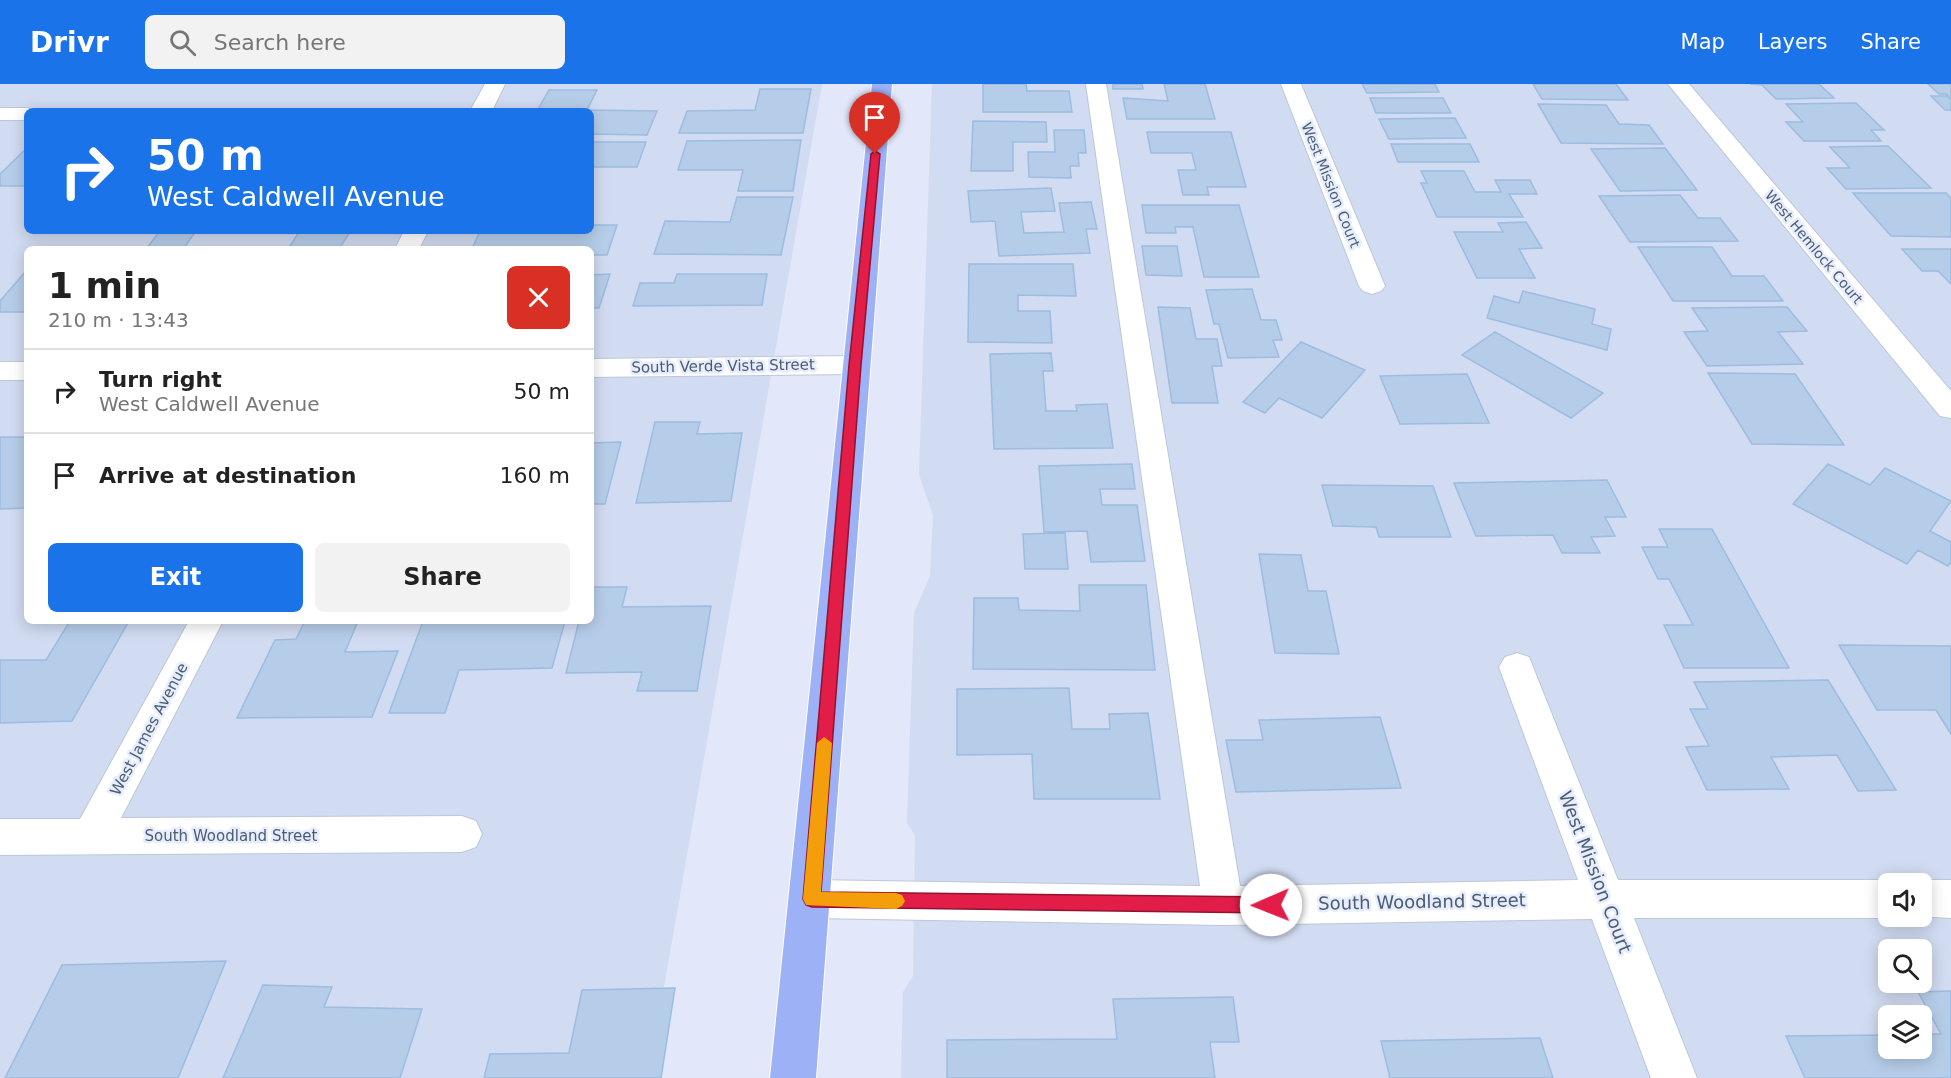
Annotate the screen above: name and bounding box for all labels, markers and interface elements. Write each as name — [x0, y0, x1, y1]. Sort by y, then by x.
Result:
search box — [145, 15, 565, 69]
text: Drivr — [30, 26, 109, 59]
icon: search — [166, 26, 199, 59]
text: Search here — [214, 30, 346, 55]
text: Map — [1681, 30, 1725, 54]
text: Layers — [1758, 30, 1827, 54]
text: Share — [1860, 30, 1921, 54]
pin — [849, 92, 900, 154]
icon: arrive — [858, 101, 891, 134]
street label: West Mission Court — [1299, 120, 1364, 250]
text: 50 m — [147, 131, 264, 180]
icon: right — [48, 132, 126, 210]
text: West Caldwell Avenue — [147, 181, 445, 212]
street label: West Hemlock Court — [1762, 187, 1866, 307]
text: 1 min — [48, 265, 161, 306]
button: close — [507, 266, 570, 329]
text: 210 m · 13:43 — [48, 308, 189, 332]
street label: South Verde Vista Street — [631, 355, 815, 377]
text: Turn right — [99, 367, 222, 392]
icon: right — [48, 375, 81, 408]
text: 50 m — [514, 379, 570, 404]
text: West Caldwell Avenue — [99, 392, 319, 416]
icon: arrive — [48, 459, 81, 492]
text: Arrive at destination — [99, 463, 356, 488]
text: 160 m — [500, 463, 570, 488]
button: Exit — [48, 543, 303, 612]
button: Share — [315, 543, 570, 612]
street label: West James Avenue — [106, 660, 192, 798]
street label: West Mission Court — [1555, 788, 1636, 956]
street label: South Woodland Street — [145, 827, 318, 845]
position arrow — [1239, 873, 1303, 937]
map controls — [1878, 873, 1932, 1059]
button: sound — [1878, 873, 1932, 927]
street label: South Woodland Street — [1318, 889, 1526, 914]
button: search — [1878, 939, 1932, 993]
button: layers — [1878, 1005, 1932, 1059]

